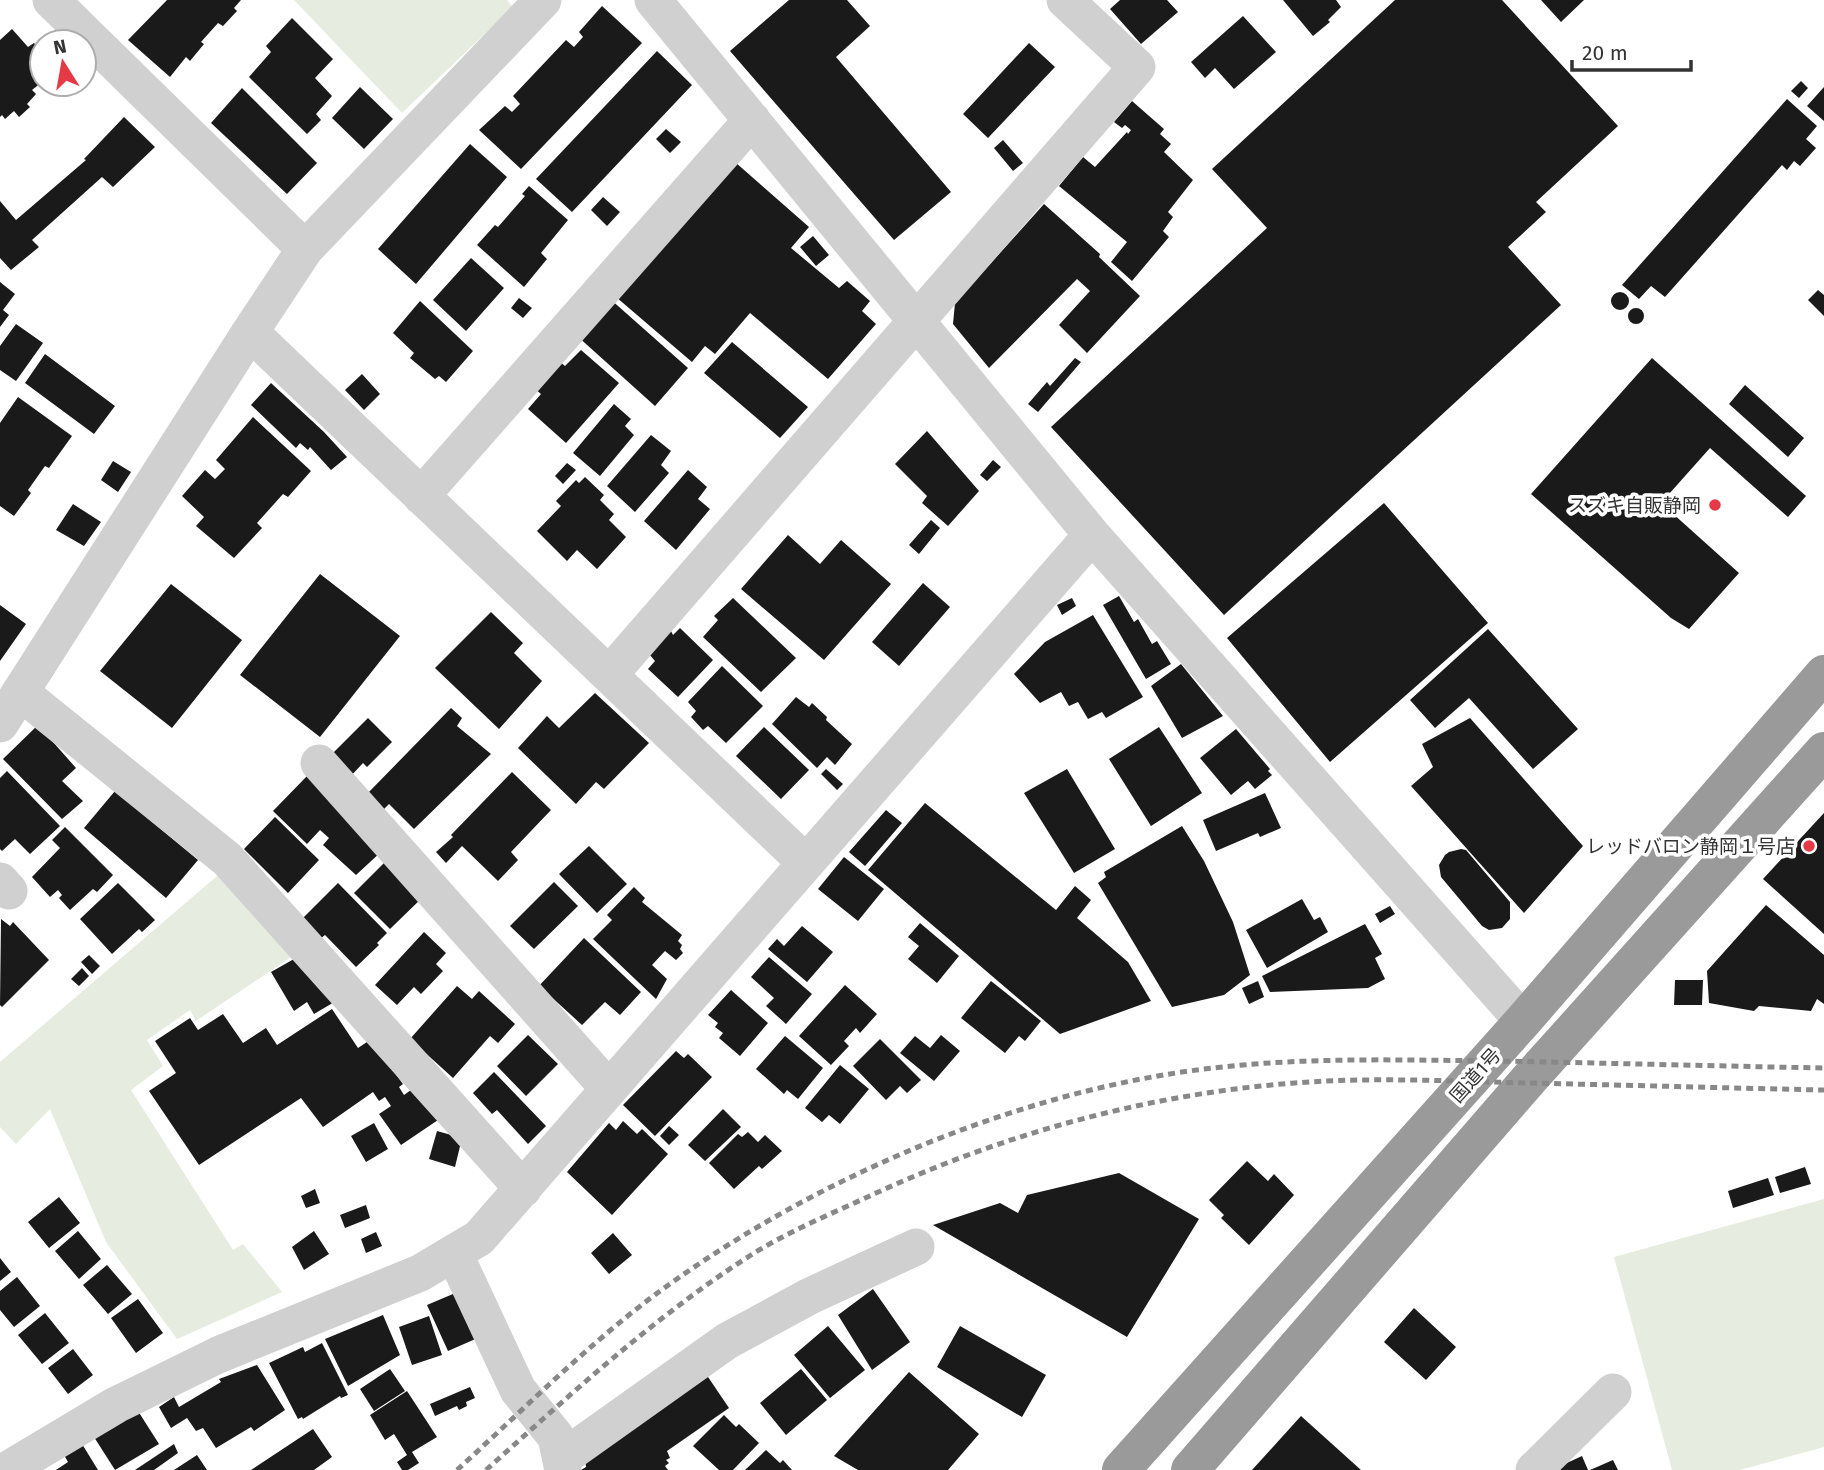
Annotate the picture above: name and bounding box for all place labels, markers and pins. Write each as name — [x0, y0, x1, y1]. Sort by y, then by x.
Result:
place label: スズキ自販静岡 — [1568, 494, 1701, 517]
marker: スズキ自販静岡 — [1707, 497, 1723, 513]
place label: レッドバロン静岡１号店 — [1586, 835, 1795, 858]
marker: レッドバロン静岡１号店 — [1801, 838, 1817, 854]

